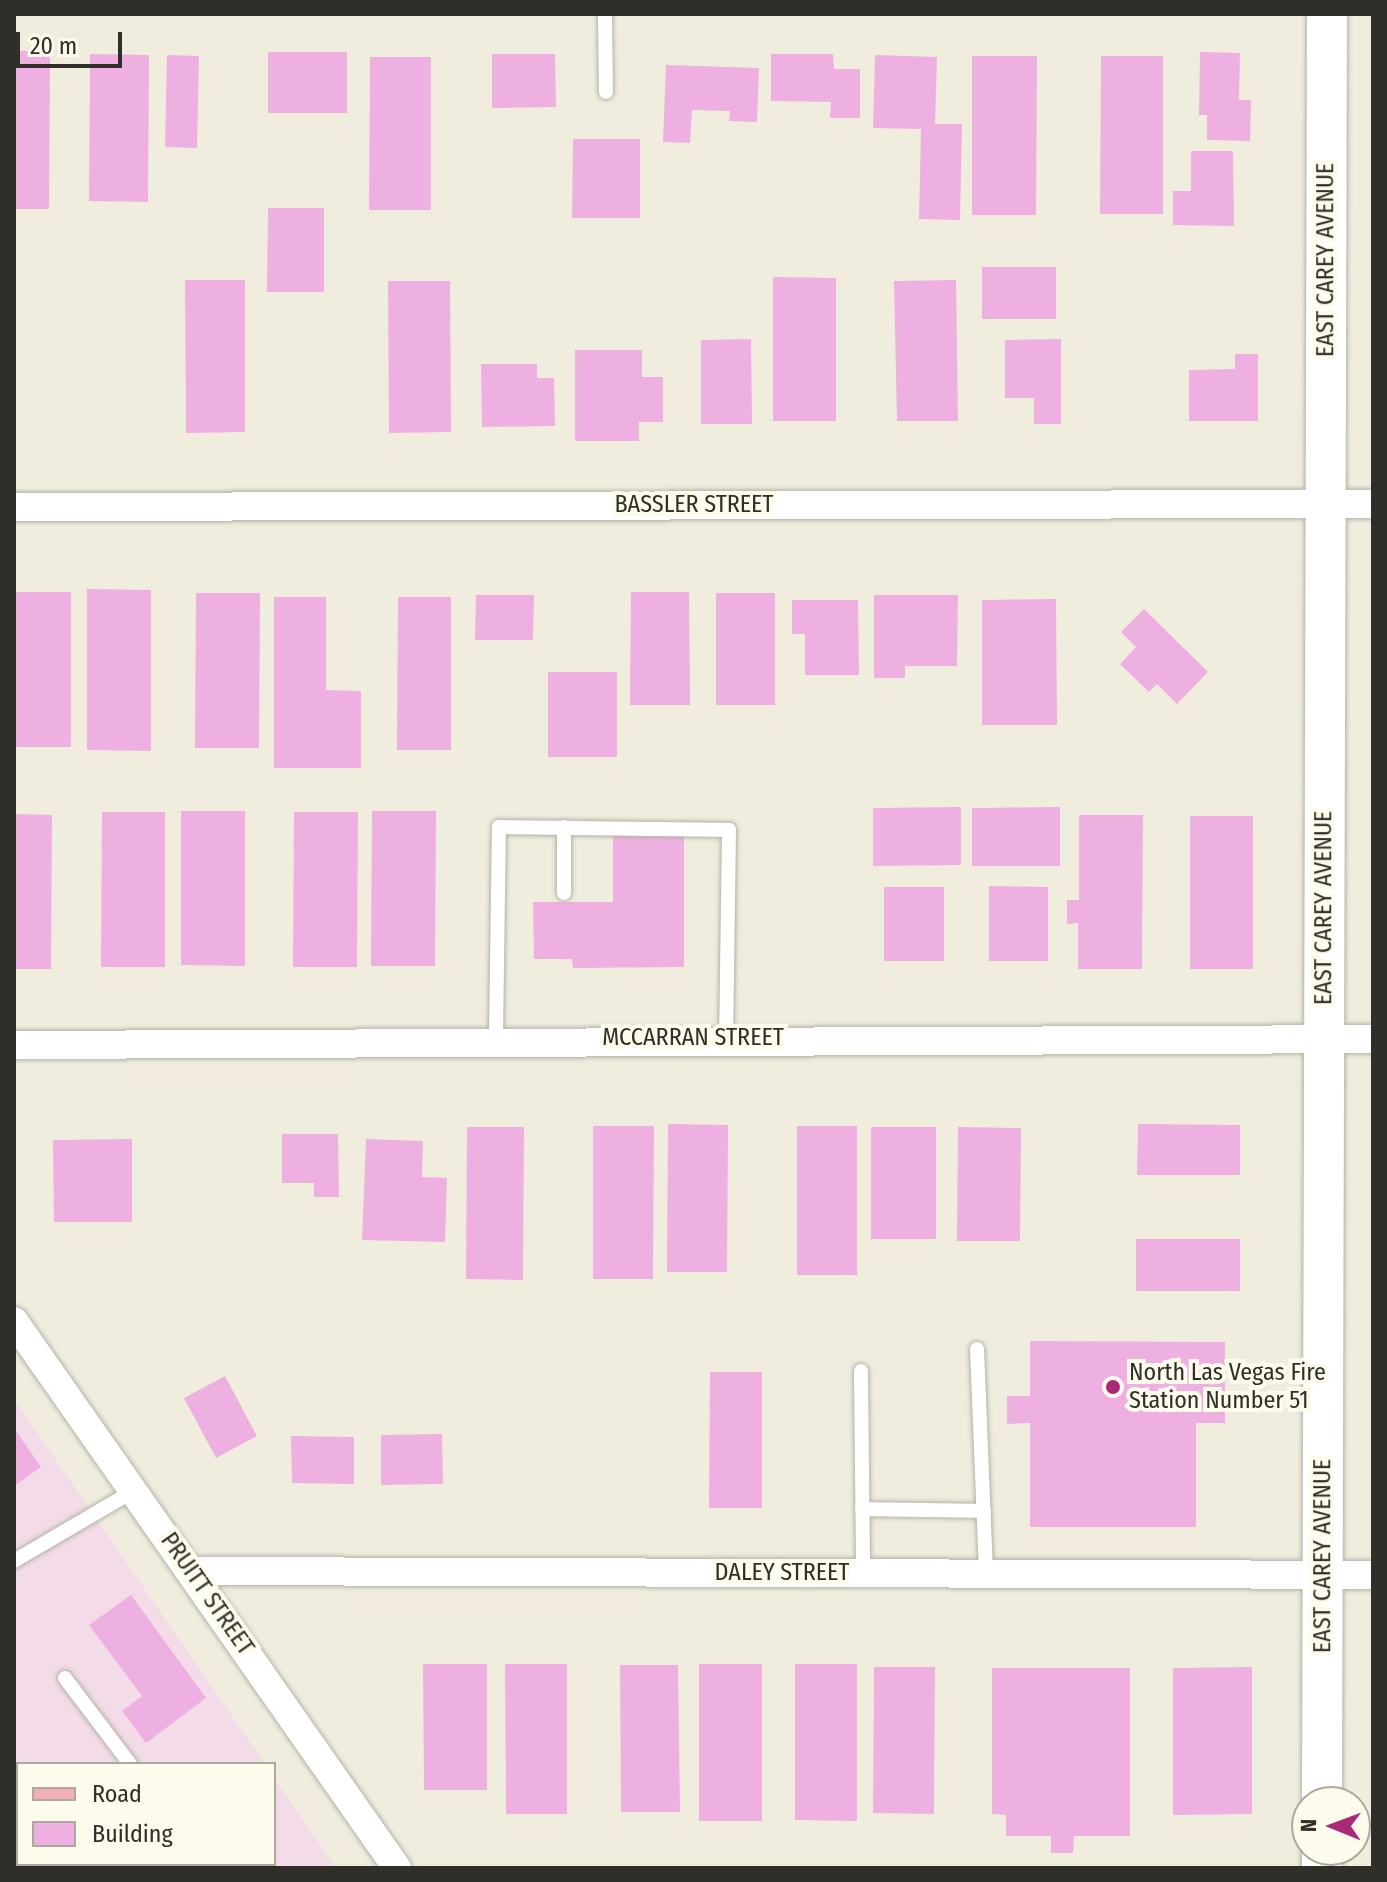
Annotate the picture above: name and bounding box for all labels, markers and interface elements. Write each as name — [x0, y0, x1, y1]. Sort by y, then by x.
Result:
scale bar — [20, 16, 126, 66]
text: 20 m — [30, 32, 77, 60]
street label: EAST CAREY AVENUE — [1312, 163, 1340, 357]
street label: BASSLER STREET — [615, 491, 773, 519]
street label: EAST CAREY AVENUE — [1310, 811, 1338, 1005]
street label: MCCARRAN STREET — [602, 1024, 784, 1052]
place label: North Las Vegas Fire Station Number 51 — [1129, 1359, 1326, 1415]
marker: North Las Vegas Fire Station Number 51 — [1104, 1378, 1122, 1396]
street label: EAST CAREY AVENUE — [1309, 1459, 1337, 1653]
street label: PRUITT STREET — [154, 1527, 260, 1661]
street label: DALEY STREET — [715, 1559, 849, 1587]
legend — [16, 1762, 276, 1866]
text: Road — [92, 1780, 142, 1808]
north arrow — [1291, 1786, 1371, 1866]
text: N — [1295, 1819, 1322, 1832]
text: Building — [92, 1820, 173, 1848]

